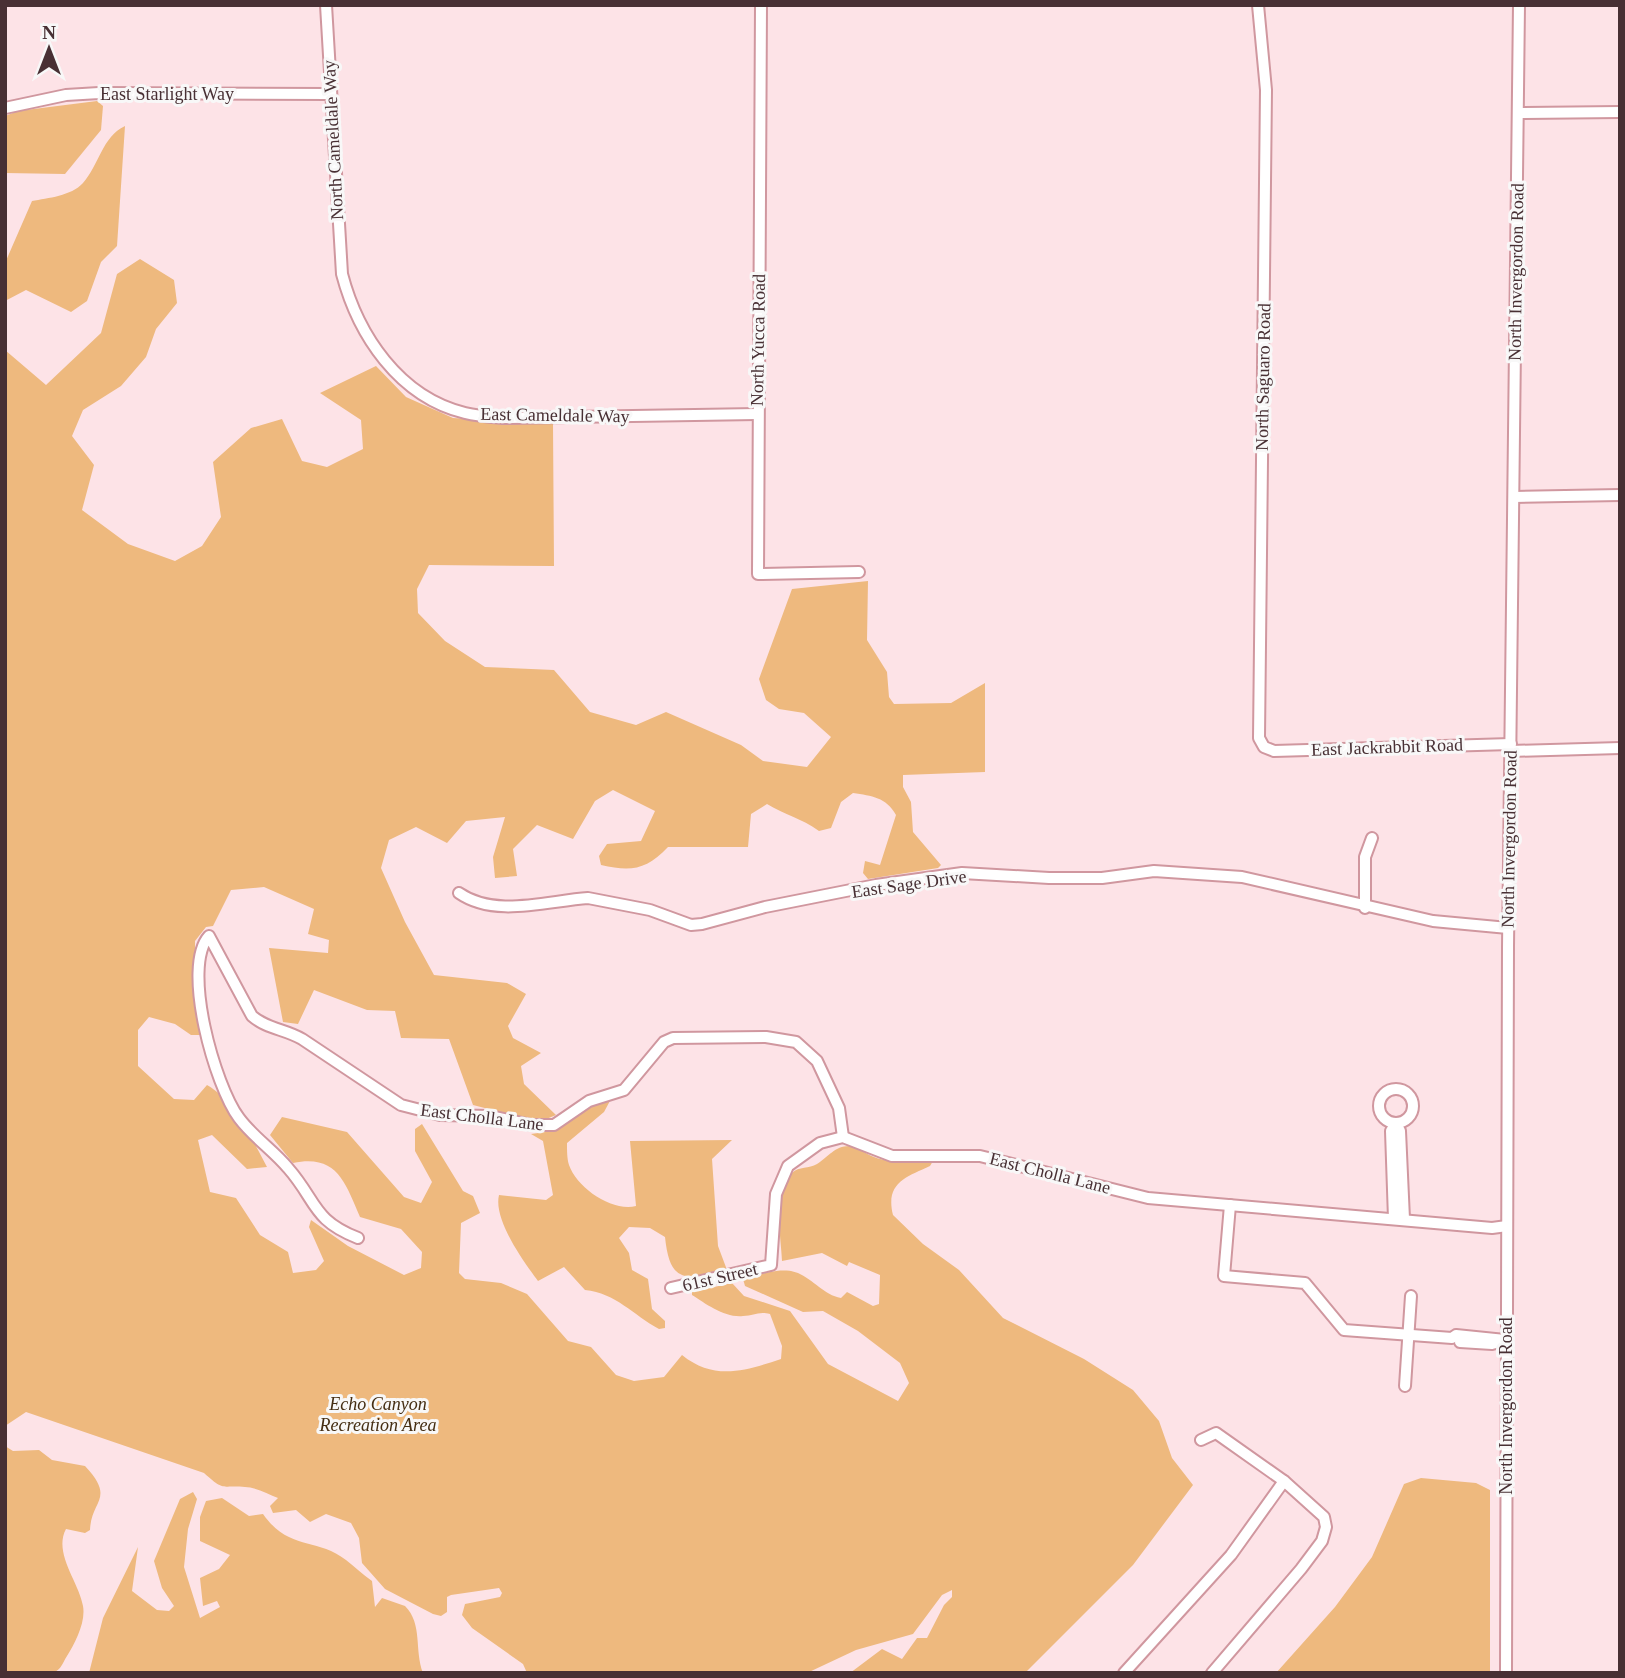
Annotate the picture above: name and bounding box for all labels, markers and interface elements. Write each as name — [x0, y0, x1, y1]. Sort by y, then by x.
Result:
north arrow — [14, 14, 84, 84]
text: N — [42, 22, 56, 43]
street label: North Cameldale Way — [319, 60, 347, 220]
street label: East Starlight Way — [100, 84, 234, 104]
street label: North Invergordon Road — [1504, 183, 1528, 361]
street label: North Yucca Road — [747, 274, 769, 406]
street label: North Saguaro Road — [1252, 303, 1274, 451]
street label: East Cameldale Way — [480, 404, 630, 426]
street label: East Jackrabbit Road — [1311, 734, 1463, 760]
street label: North Invergordon Road — [1497, 750, 1521, 928]
street label: East Sage Drive — [850, 866, 968, 902]
street label: East Cholla Lane — [419, 1100, 545, 1134]
street label: East Cholla Lane — [987, 1148, 1113, 1198]
street label: 61st Street — [680, 1259, 760, 1295]
street label: North Invergordon Road — [1496, 1317, 1516, 1495]
park label: Echo Canyon Recreation Area — [319, 1394, 436, 1435]

